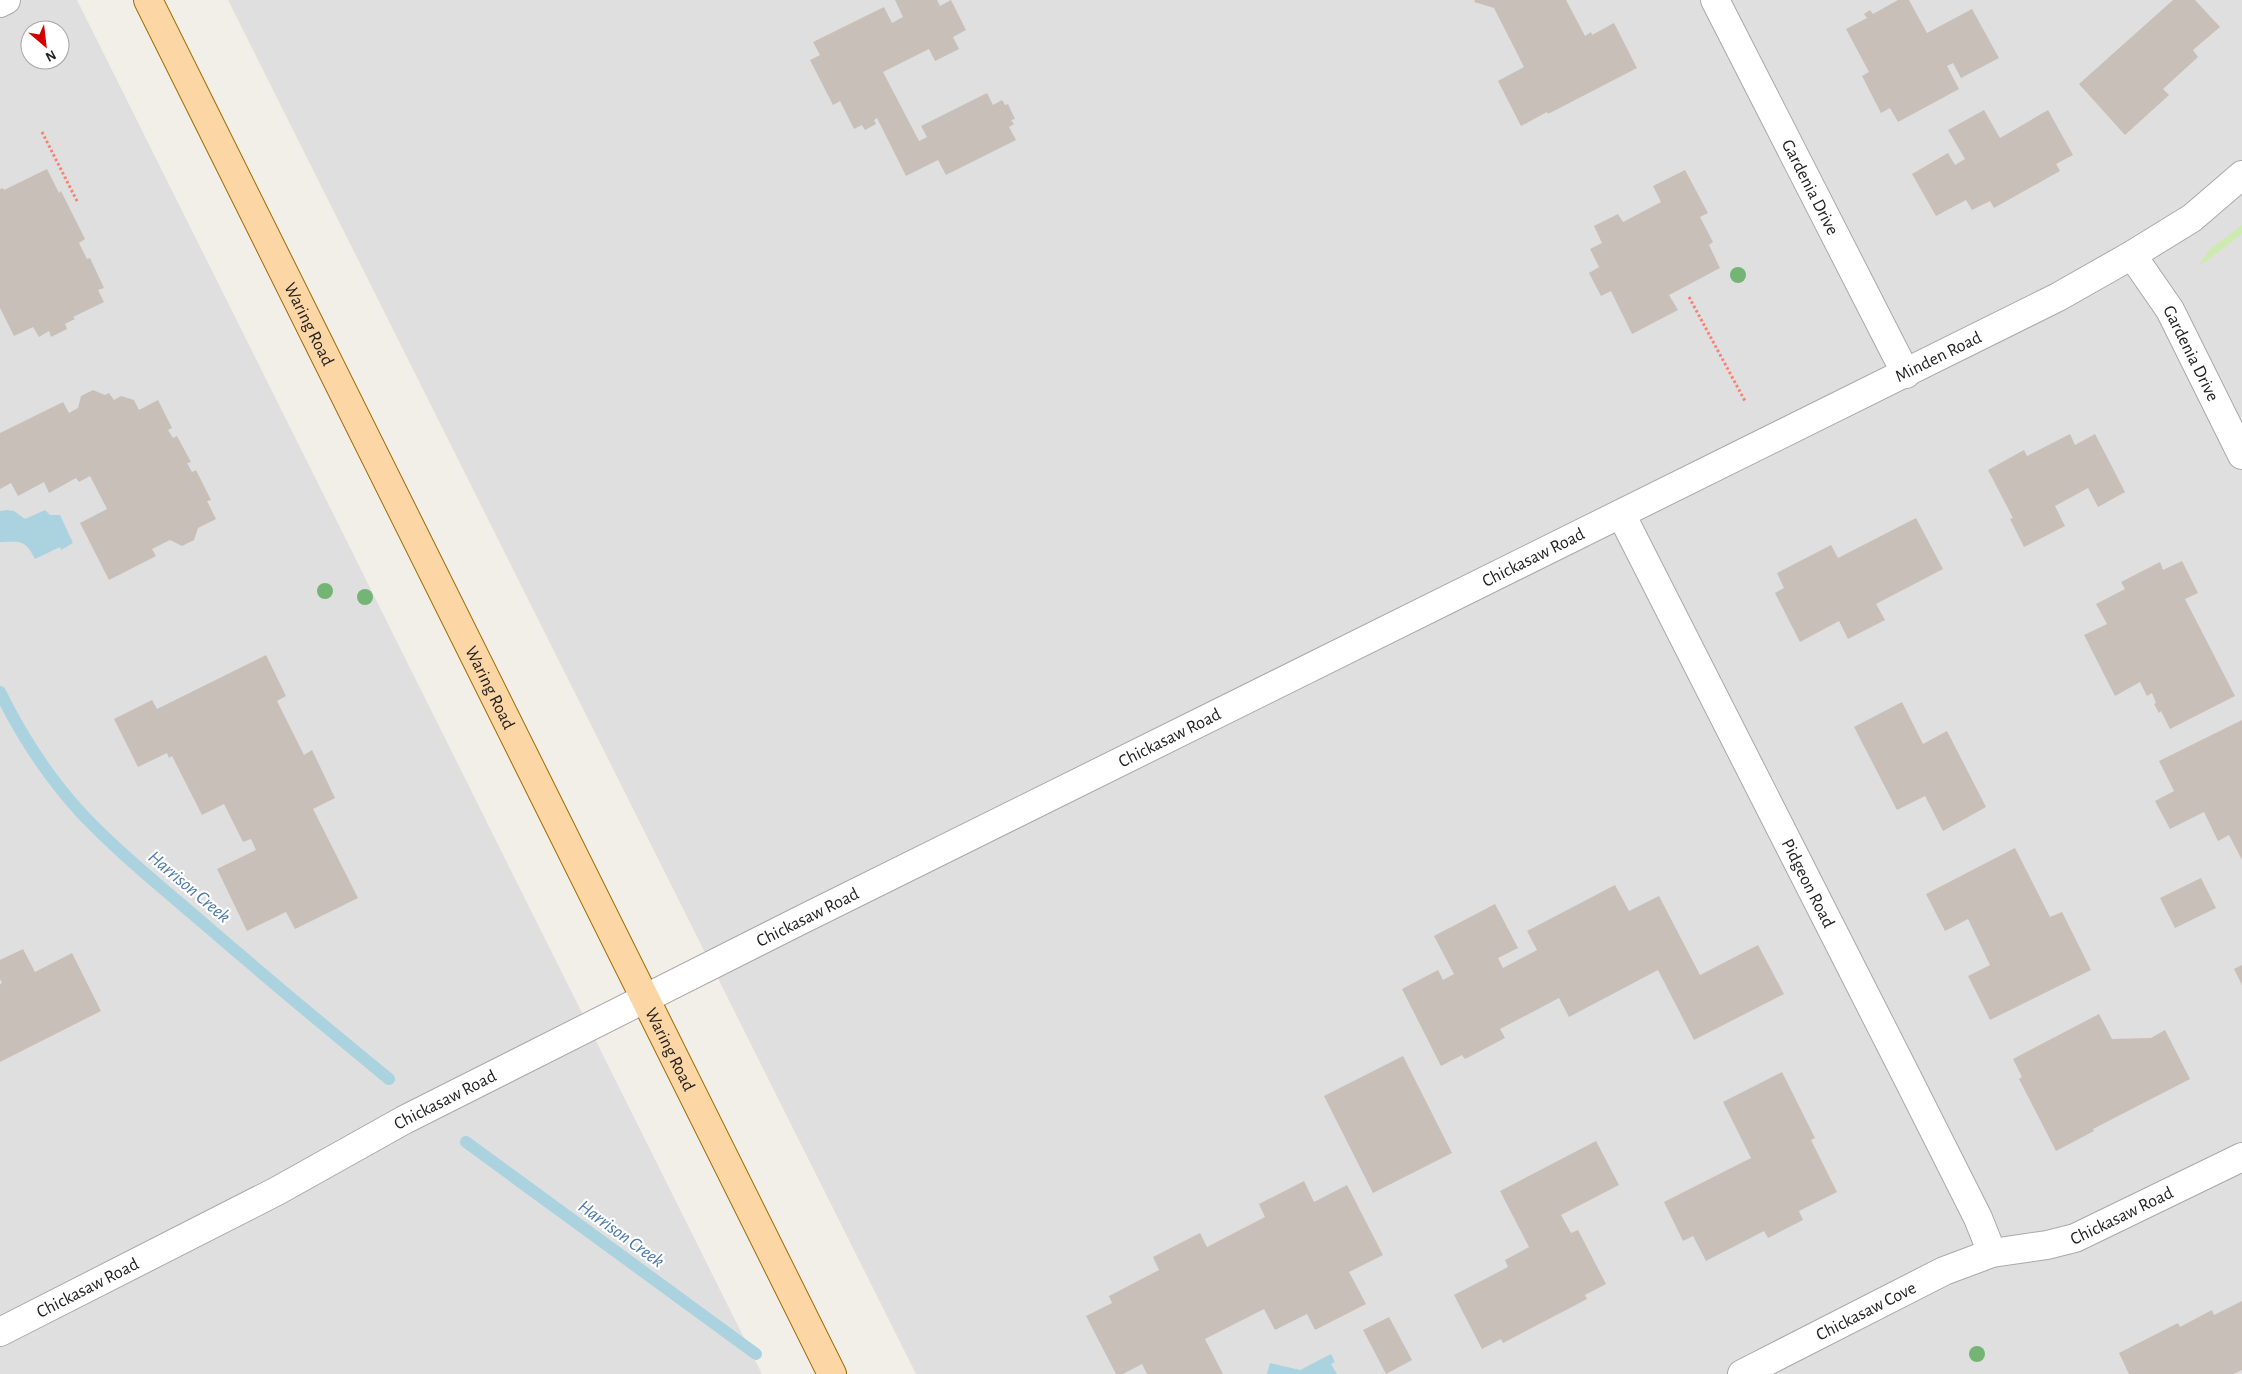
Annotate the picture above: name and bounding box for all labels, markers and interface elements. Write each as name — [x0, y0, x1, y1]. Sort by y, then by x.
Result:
north arrow — [20, 20, 70, 70]
text: N — [43, 47, 58, 64]
street label: Gardenia Drive — [1778, 137, 1841, 238]
street label: Waring Road — [280, 280, 337, 369]
street label: Gardenia Drive — [2159, 303, 2222, 404]
street label: Minden Road — [1893, 328, 1985, 386]
street label: Chickasaw Road — [1479, 525, 1588, 591]
street label: Waring Road — [461, 644, 518, 732]
street label: Chickasaw Road — [1116, 705, 1224, 771]
street label: Pidgeon Road — [1778, 836, 1838, 931]
water label: Harrison Creek — [144, 847, 234, 927]
street label: Chickasaw Road — [754, 885, 862, 951]
street label: Waring Road — [641, 1005, 698, 1094]
street label: Chickasaw Road — [391, 1067, 499, 1134]
street label: Chickasaw Road — [2068, 1184, 2176, 1249]
water label: Harrison Creek — [575, 1197, 668, 1272]
street label: Chickasaw Road — [34, 1255, 142, 1322]
street label: Chickasaw Cove — [1813, 1279, 1919, 1345]

